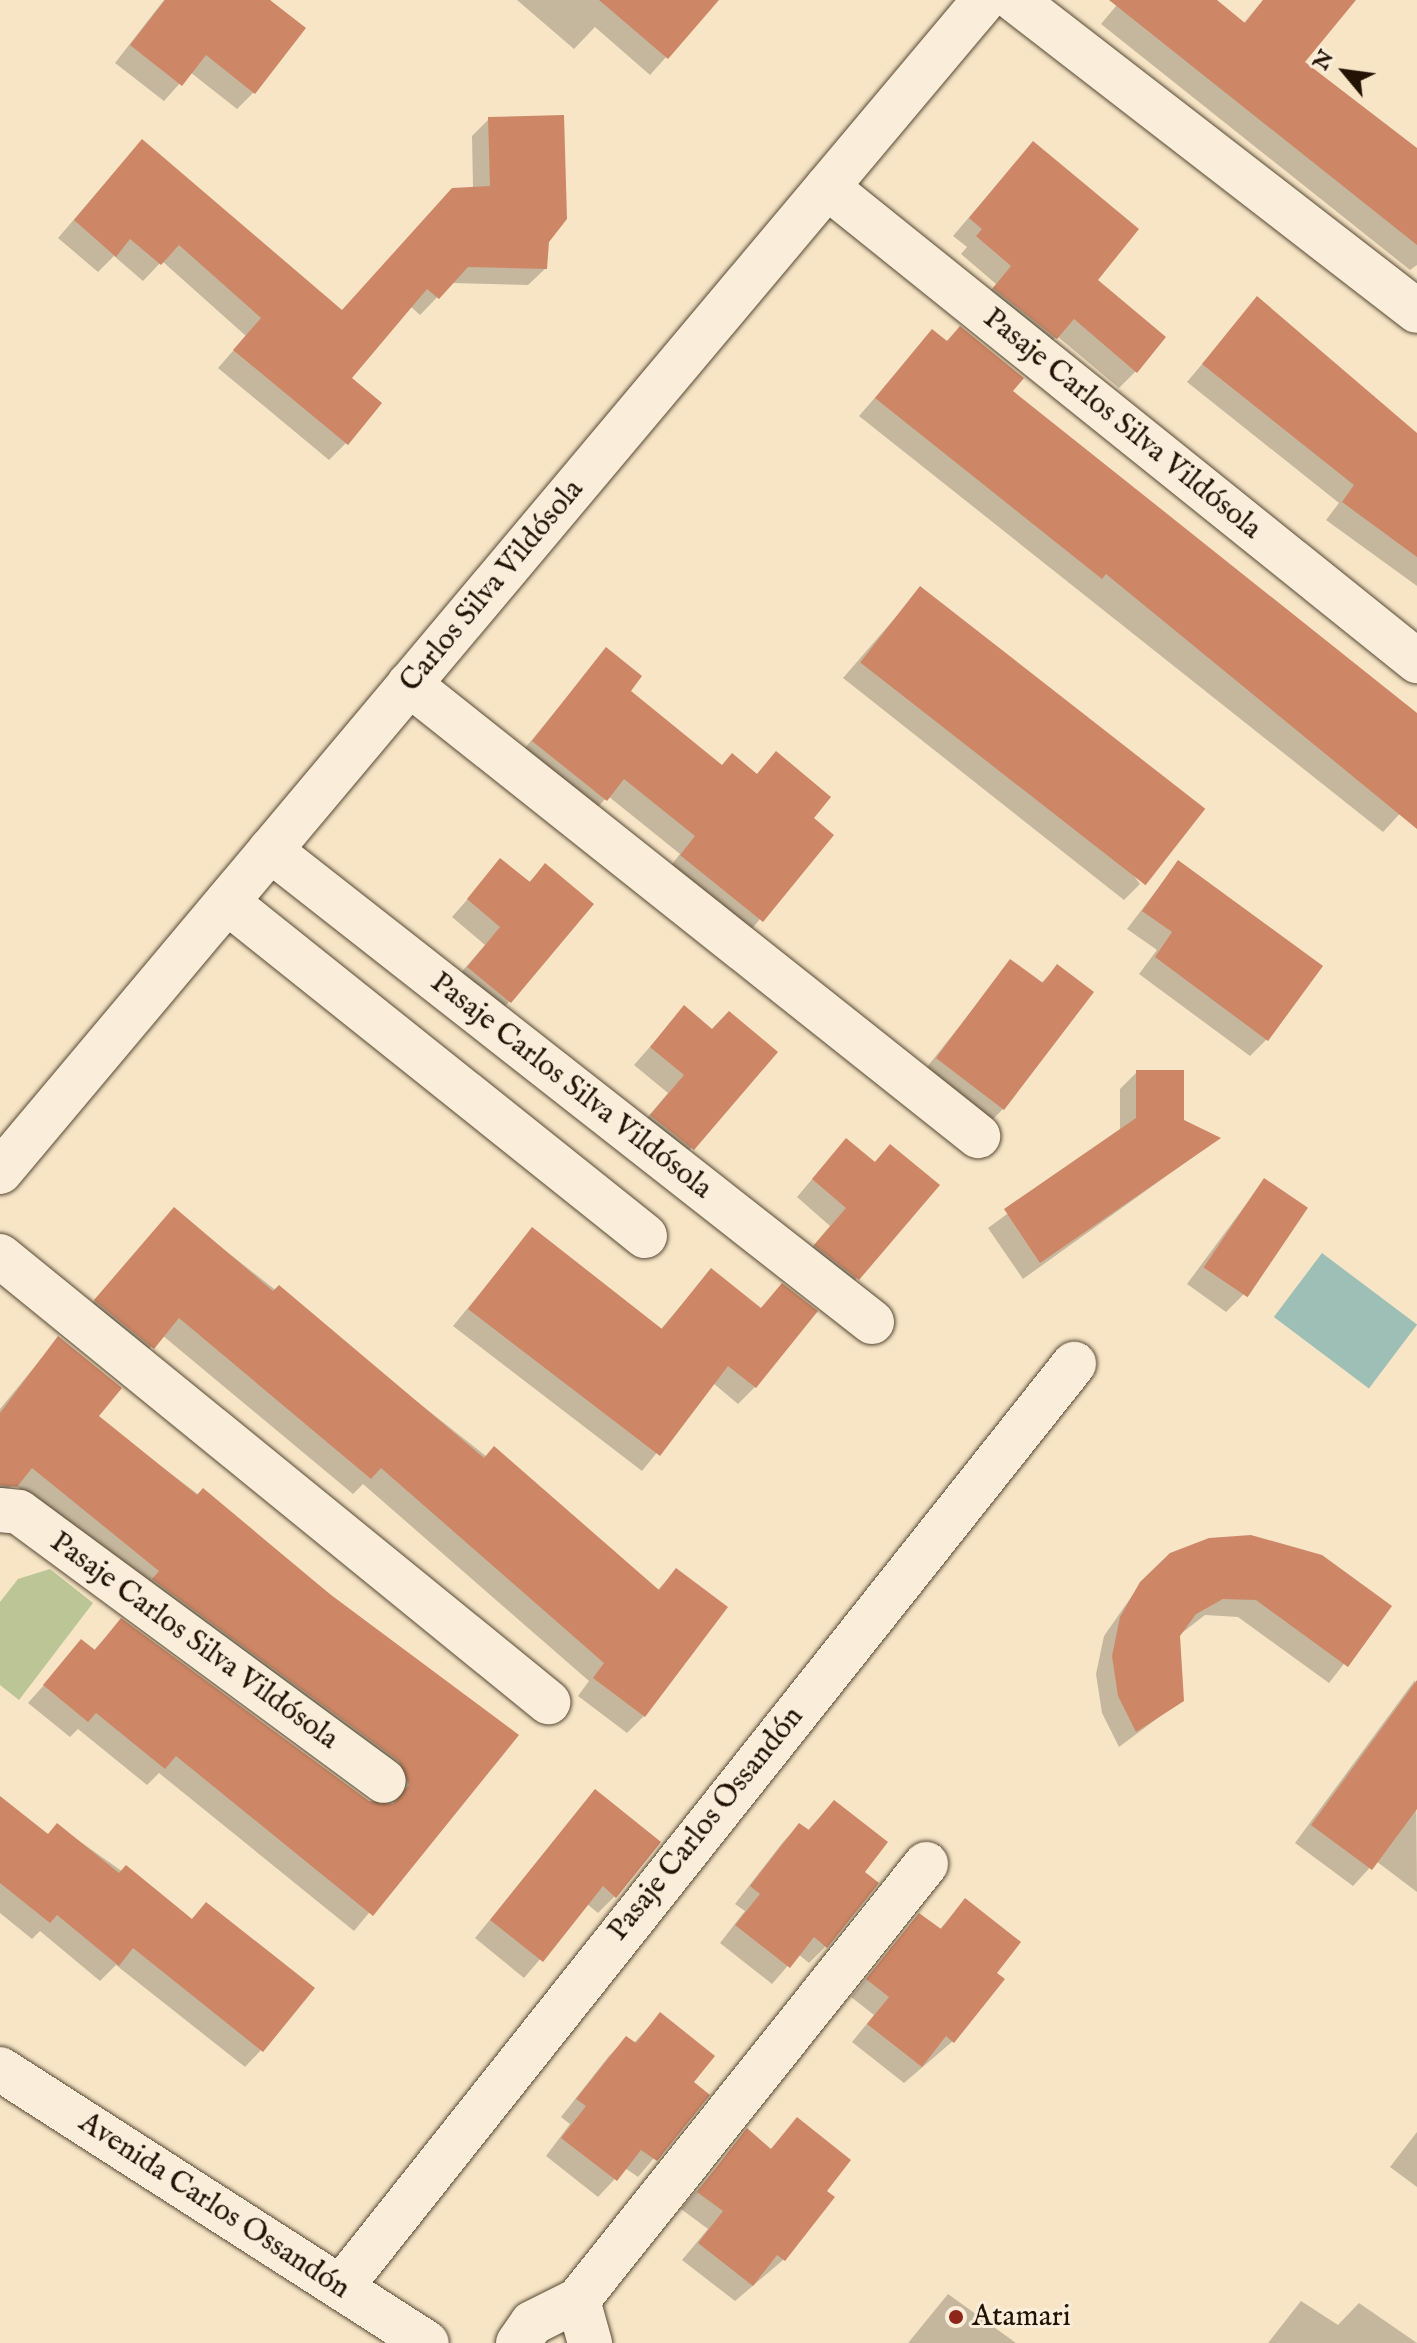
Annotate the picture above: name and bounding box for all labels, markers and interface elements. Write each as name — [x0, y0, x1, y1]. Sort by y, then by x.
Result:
north arrow — [1305, 32, 1385, 112]
text: N — [1307, 45, 1341, 75]
street label: Pasaje Carlos Silva Vildósola — [976, 301, 1268, 547]
street label: Carlos Silva Vildósola — [393, 472, 591, 700]
street label: Pasaje Carlos Silva Vildósola — [423, 965, 719, 1207]
street label: Pasaje Carlos Silva Vildósola — [43, 1524, 345, 1758]
street label: Pasaje Carlos Ossandón — [601, 1700, 811, 1948]
street label: Avenida Carlos Ossandón — [72, 2105, 356, 2307]
place label: Atamari — [972, 2299, 1071, 2335]
marker: Atamari — [947, 2308, 965, 2326]

